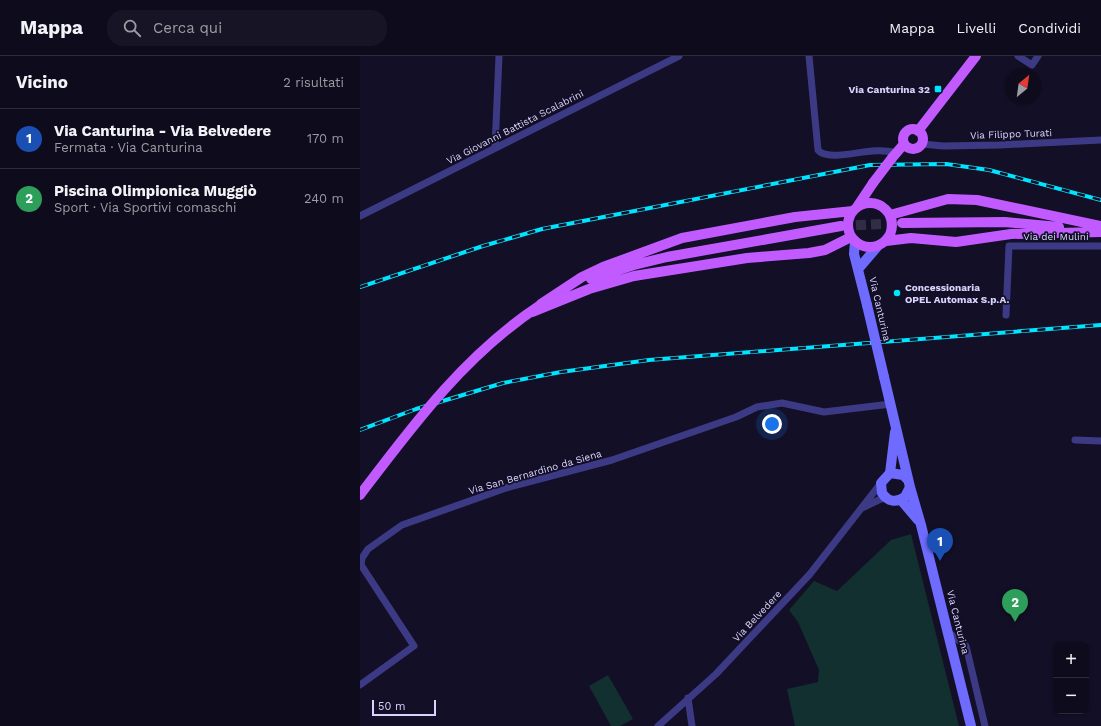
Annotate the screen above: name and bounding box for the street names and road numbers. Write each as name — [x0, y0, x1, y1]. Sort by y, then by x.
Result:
street label: Via Giovanni Battista Scalabrini — [445, 88, 585, 166]
street label: Via Filippo Turati — [970, 127, 1052, 141]
street label: Via dei Mulini — [1023, 231, 1089, 242]
street label: Via Canturina — [867, 276, 893, 343]
street label: Via San Bernardino da Siena — [467, 448, 603, 496]
street label: Via Belvedere — [731, 588, 784, 644]
street label: Via Canturina — [945, 589, 971, 655]

